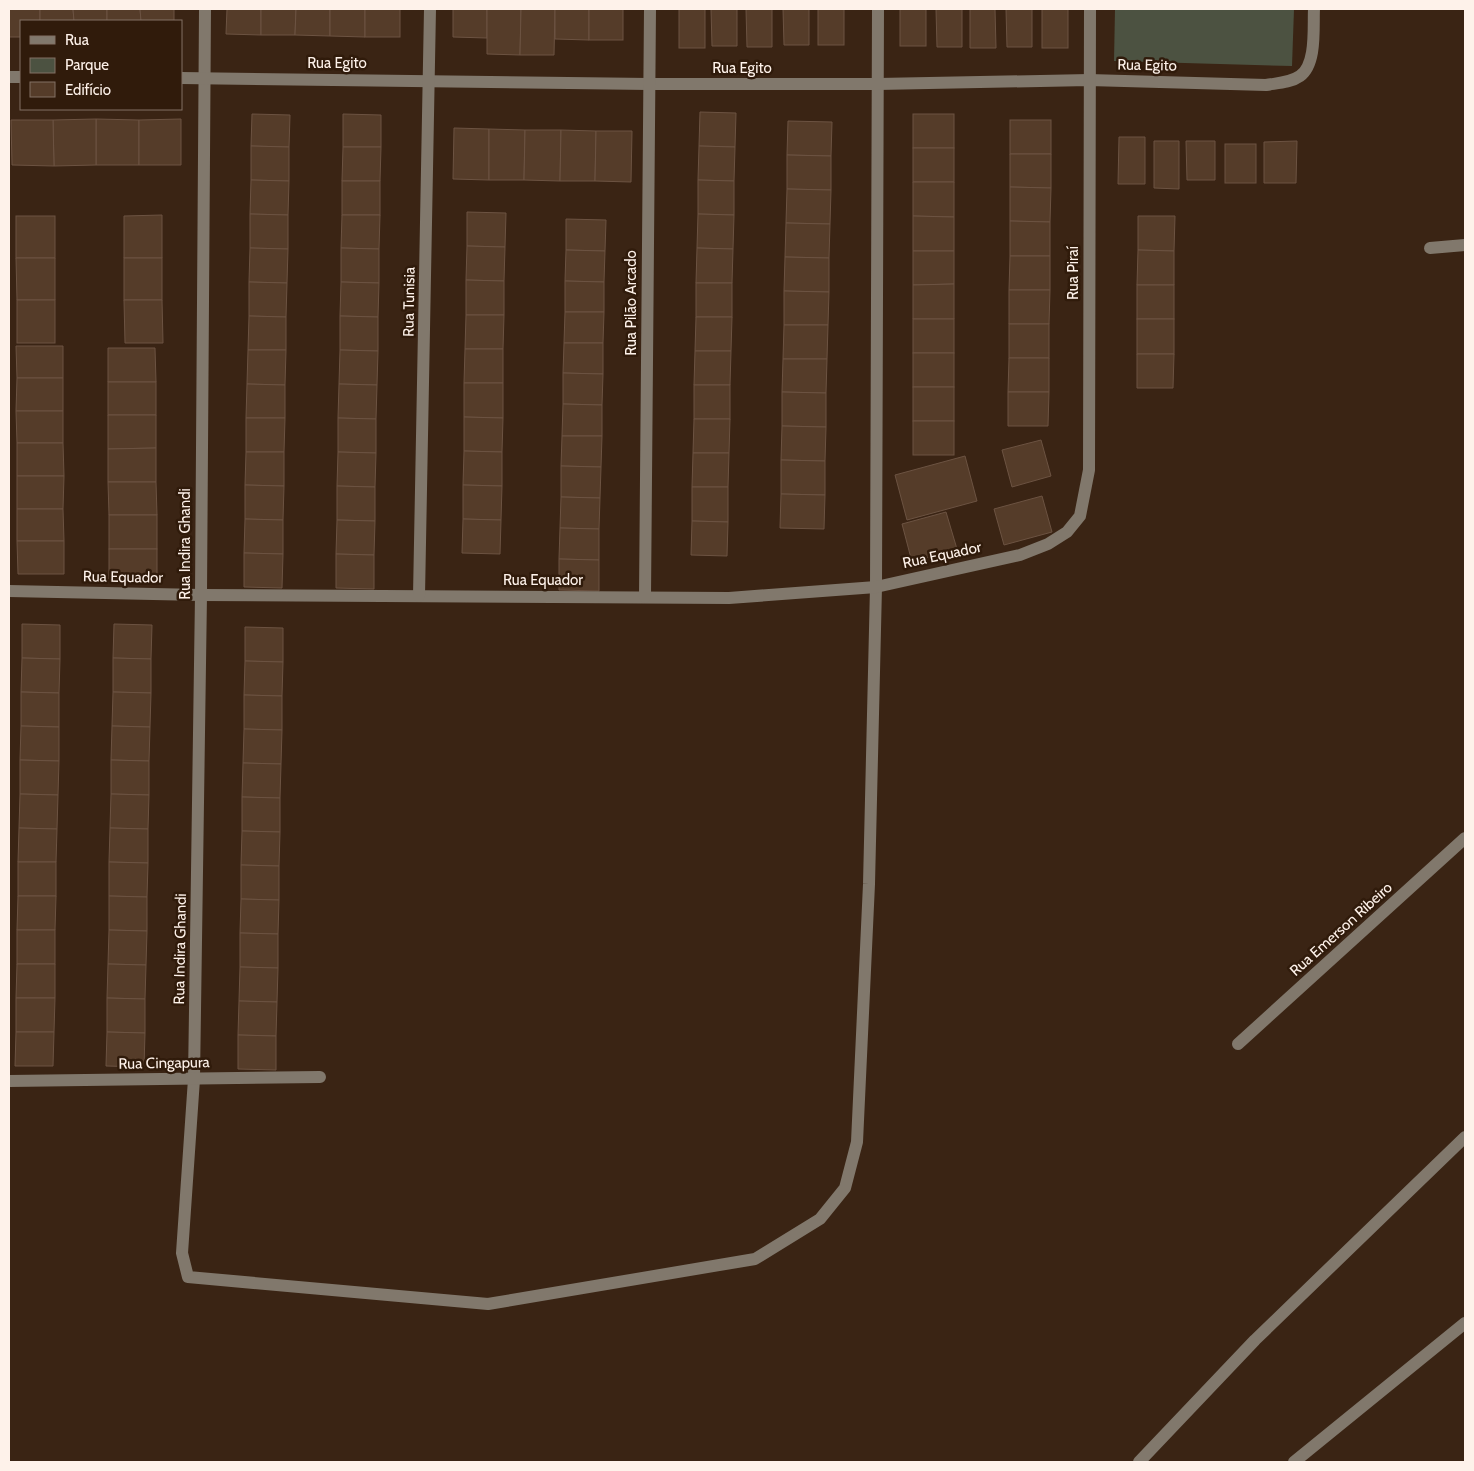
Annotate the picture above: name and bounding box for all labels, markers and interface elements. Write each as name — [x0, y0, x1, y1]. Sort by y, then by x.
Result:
legend — [20, 20, 182, 110]
text: Rua — [65, 31, 90, 49]
street label: Rua Egito — [307, 54, 367, 72]
street label: Rua Egito — [1117, 55, 1177, 75]
text: Parque — [65, 56, 109, 74]
street label: Rua Egito — [712, 59, 772, 77]
text: Edifício — [65, 81, 111, 99]
street label: Rua Piraí — [1064, 246, 1082, 300]
street label: Rua Pilão Arcado — [622, 250, 640, 356]
street label: Rua Tunisia — [399, 266, 419, 337]
street label: Rua Indira Ghandi — [176, 488, 194, 600]
street label: Rua Equador — [901, 538, 983, 572]
street label: Rua Equador — [83, 567, 163, 587]
street label: Rua Equador — [503, 571, 583, 589]
street label: Rua Emerson Ribeiro — [1286, 878, 1396, 980]
street label: Rua Indira Ghandi — [170, 893, 190, 1005]
street label: Rua Cingapura — [118, 1053, 211, 1073]

